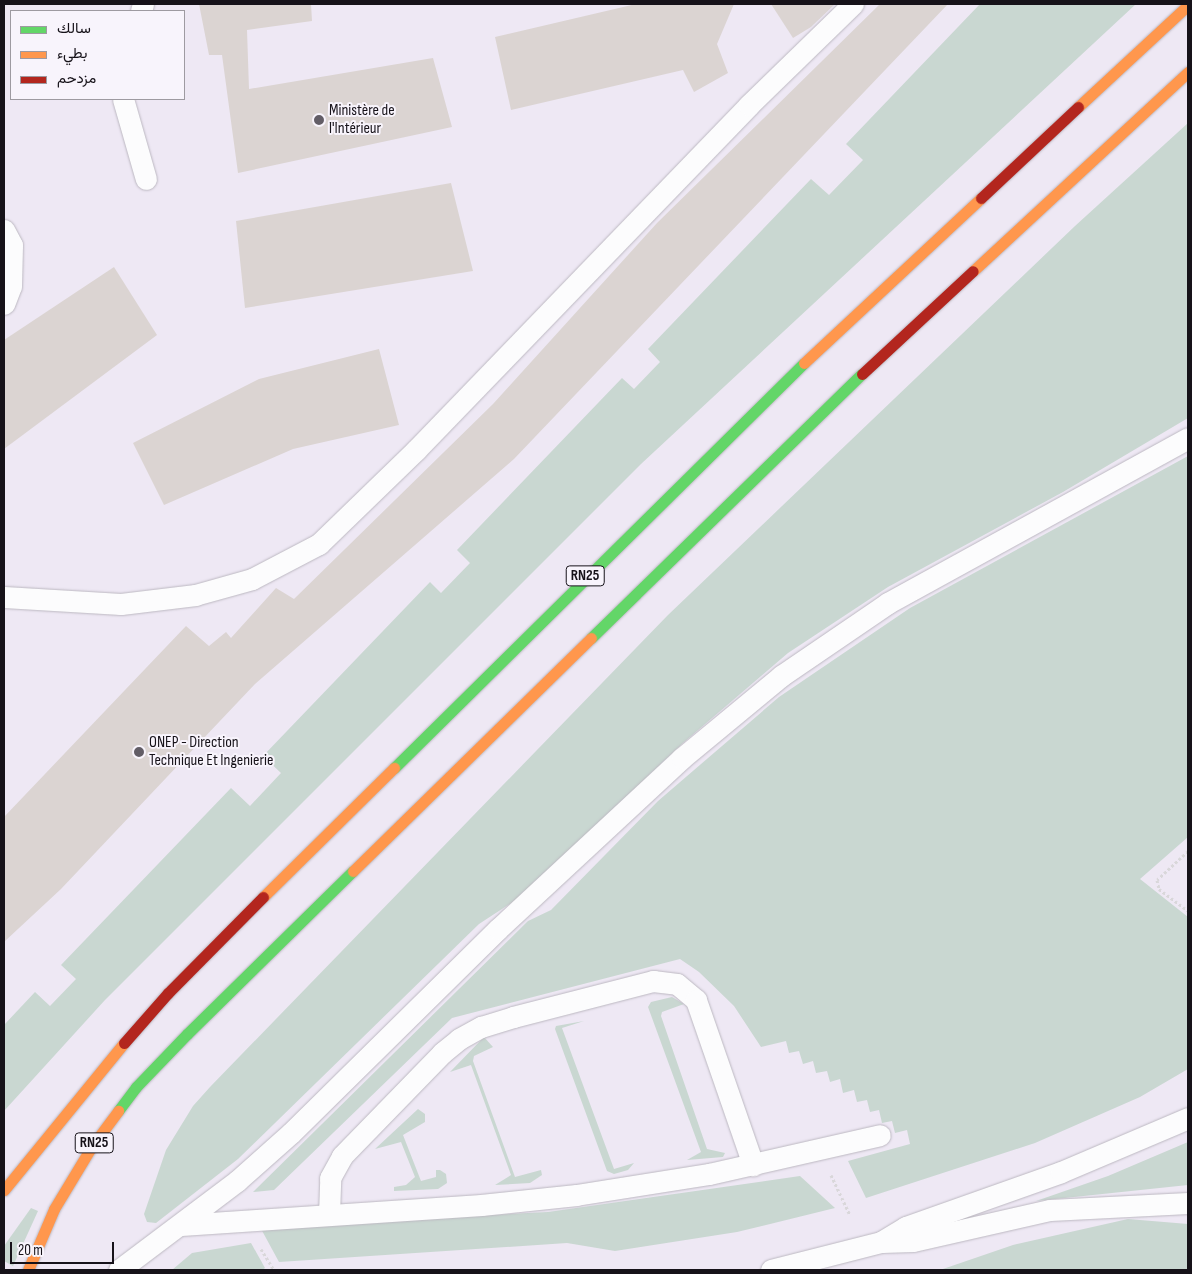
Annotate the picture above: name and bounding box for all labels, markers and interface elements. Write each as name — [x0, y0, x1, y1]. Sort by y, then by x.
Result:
legend — [10, 10, 185, 100]
text: سالك — [57, 19, 91, 38]
text: بطيء — [57, 44, 87, 63]
text: مزدحم — [57, 69, 96, 88]
place label: Ministère de l'Intérieur — [329, 101, 395, 139]
marker: Ministère de l'Intérieur — [313, 114, 325, 126]
road number: RN25 — [565, 564, 605, 588]
place label: ONEP - Direction Technique Et Ingenierie — [149, 733, 273, 771]
marker: ONEP - Direction Technique Et Ingenierie — [133, 746, 145, 758]
road number: RN25 — [74, 1130, 114, 1156]
scale bar — [12, 1232, 116, 1264]
text: 20 m — [18, 1241, 43, 1260]

